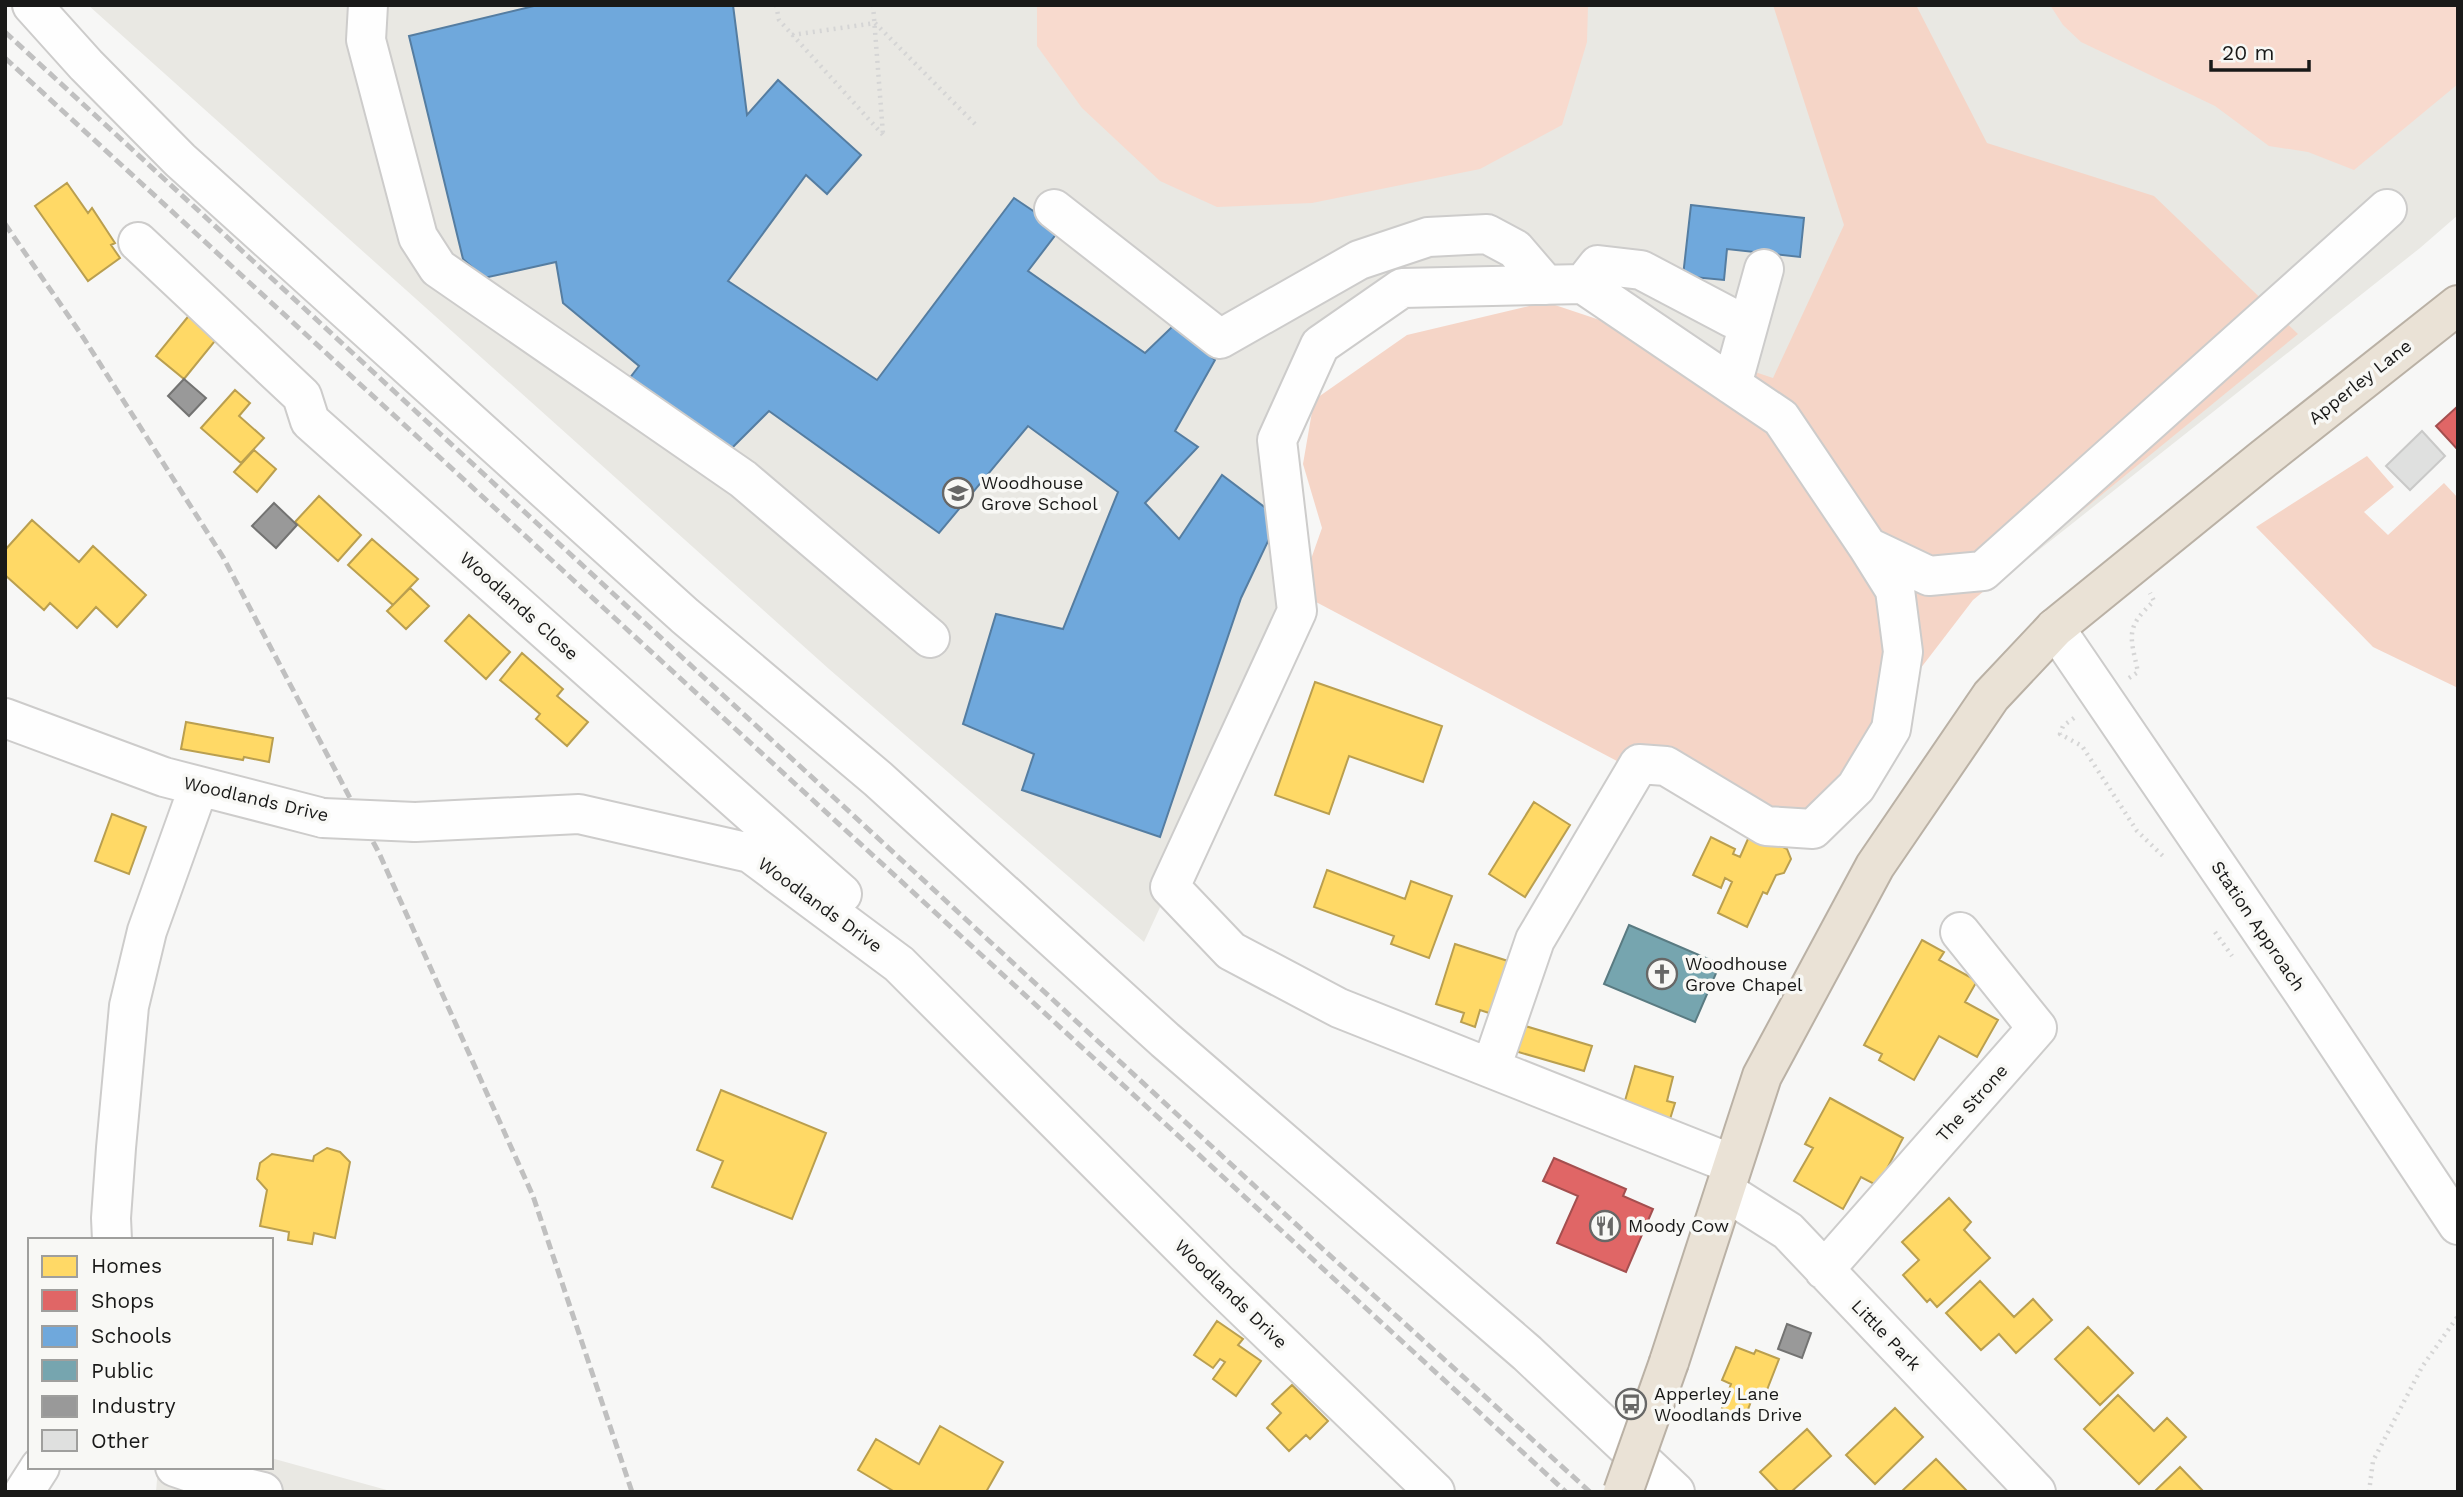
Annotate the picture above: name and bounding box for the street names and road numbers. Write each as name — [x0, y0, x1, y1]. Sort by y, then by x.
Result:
street label: Apperley Lane — [2304, 335, 2415, 428]
street label: Woodlands Close — [456, 547, 583, 664]
street label: Woodlands Drive — [182, 772, 331, 825]
street label: Woodlands Drive — [754, 853, 886, 957]
street label: Station Approach — [2207, 857, 2310, 995]
street label: The Strone — [1931, 1060, 2012, 1146]
street label: Woodlands Drive — [1171, 1235, 1292, 1353]
street label: Little Park — [1847, 1295, 1925, 1374]

